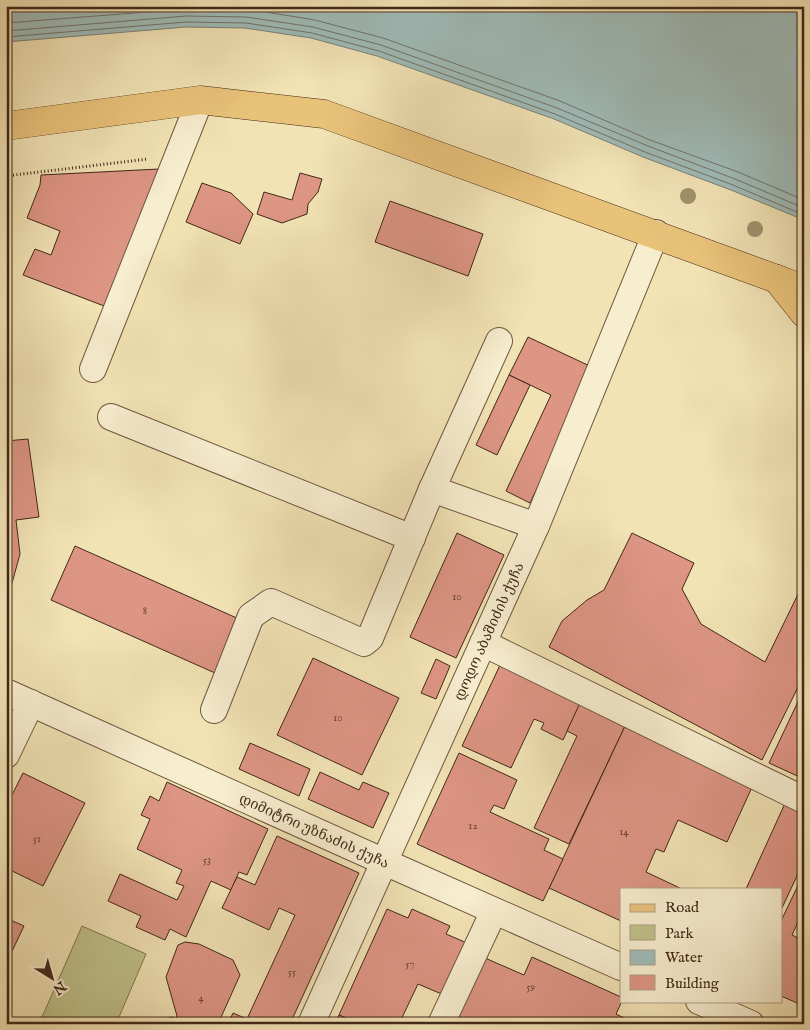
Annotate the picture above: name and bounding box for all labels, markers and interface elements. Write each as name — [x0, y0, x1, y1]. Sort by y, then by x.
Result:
street label: დოდო აბაშიძის ქუჩა — [450, 560, 528, 704]
house number: 10 — [452, 590, 462, 604]
house number: 8 — [143, 604, 147, 618]
house number: 10 — [333, 711, 343, 725]
street label: დიმიტრი უზნაძის ქუჩა — [236, 790, 392, 873]
house number: 12 — [468, 819, 478, 833]
house number: 14 — [619, 825, 629, 839]
house number: 51 — [33, 832, 41, 846]
house number: 53 — [203, 853, 211, 867]
legend — [620, 888, 782, 1002]
text: Road — [665, 898, 700, 917]
text: Park — [665, 924, 695, 943]
text: Water — [665, 948, 703, 967]
north arrow — [28, 952, 78, 1002]
house number: 57 — [405, 957, 415, 971]
house number: 55 — [288, 965, 296, 979]
text: Building — [665, 974, 720, 993]
text: N — [49, 976, 70, 998]
house number: 59 — [527, 980, 536, 994]
house number: 4 — [198, 991, 204, 1005]

